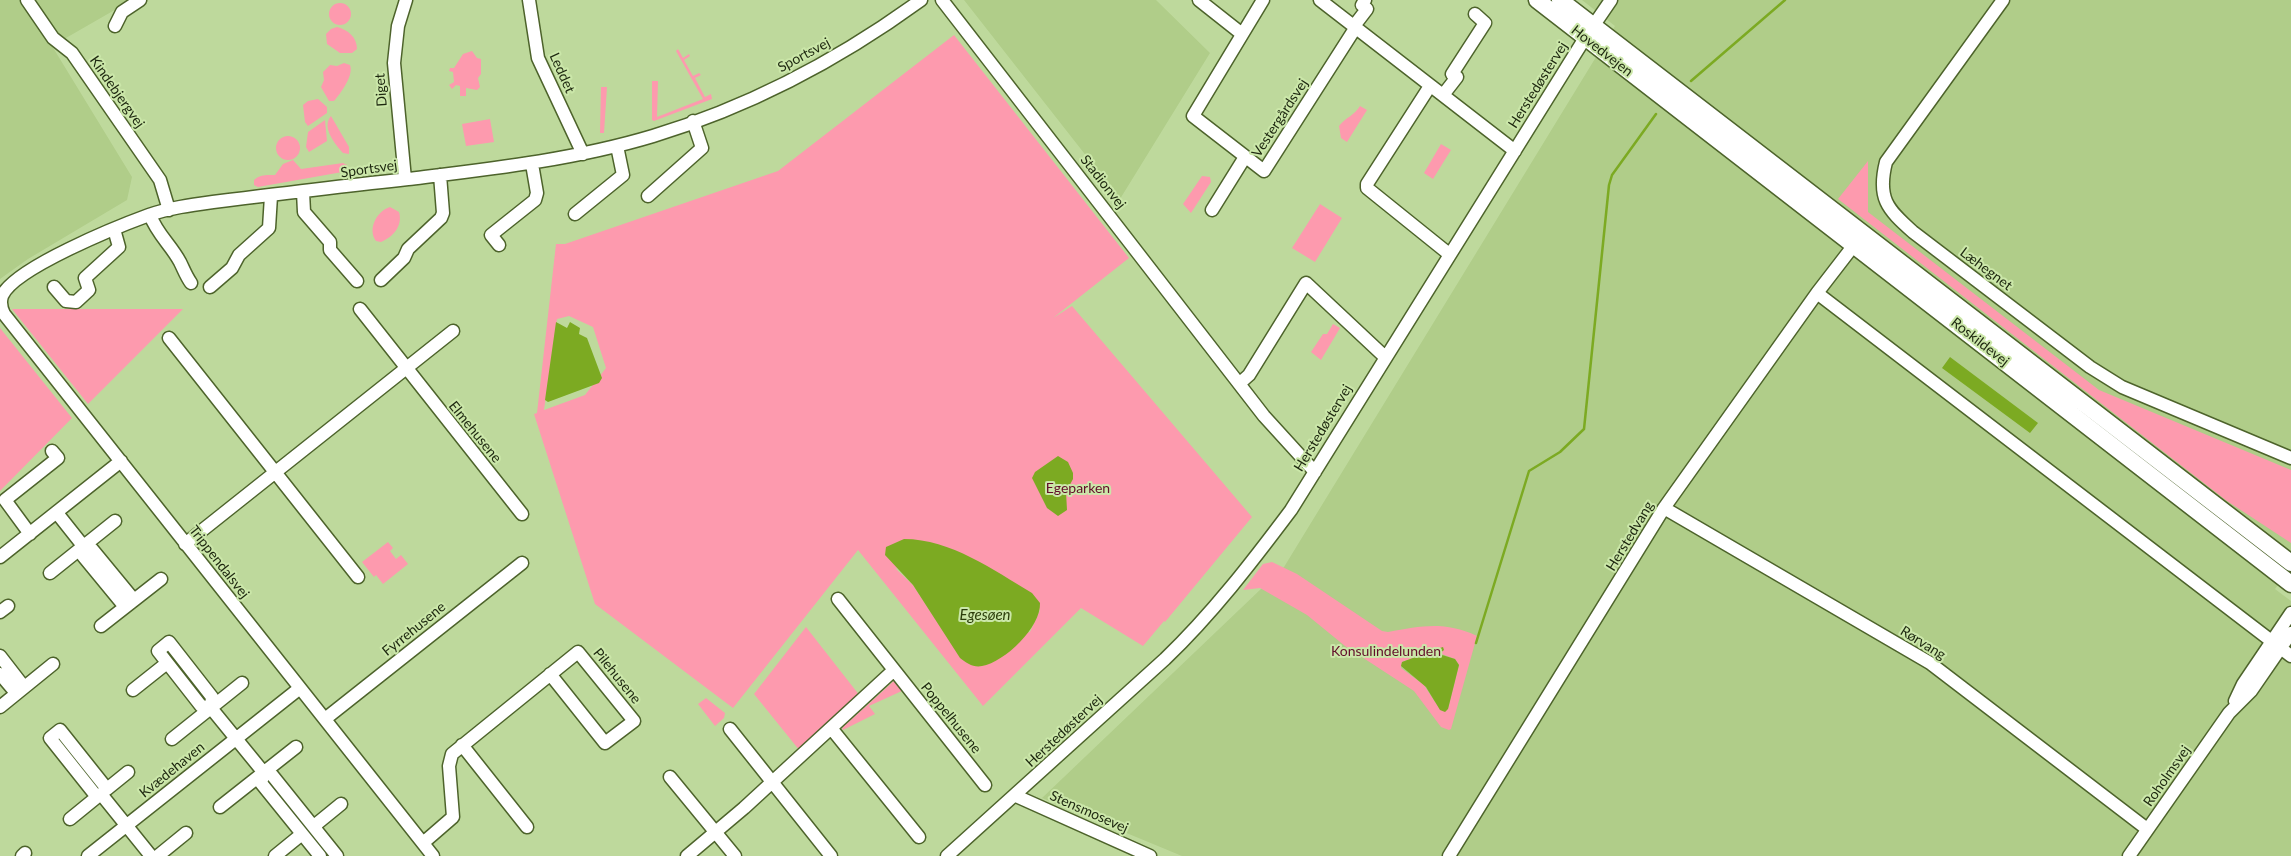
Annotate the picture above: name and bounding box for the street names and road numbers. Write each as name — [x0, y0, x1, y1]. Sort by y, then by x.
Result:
street label: Hovedvejen — [1568, 22, 1636, 80]
street label: Sportsvej — [775, 34, 833, 76]
street label: Herstedøstervej — [1505, 39, 1571, 131]
street label: Leddet — [546, 50, 578, 96]
street label: Kindebjergvej — [86, 53, 148, 131]
street label: Diget — [371, 73, 391, 107]
street label: Vestergårdsvej — [1248, 76, 1312, 160]
street label: Stadionvej — [1077, 152, 1129, 212]
street label: Sportsvej — [340, 157, 398, 181]
street label: Læhegnet — [1957, 244, 2015, 294]
street label: Roskildevej — [1948, 314, 2012, 370]
street label: Herstedøstervej — [1290, 381, 1356, 475]
street label: Elmehusene — [445, 398, 505, 466]
street label: Herstedvang — [1603, 498, 1657, 574]
street label: Trippendalsvej — [185, 522, 253, 602]
street label: Fyrrehusene — [379, 598, 449, 660]
street label: Rørvang — [1897, 622, 1949, 664]
street label: Pilehusene — [589, 645, 645, 707]
street label: Poppelhusene — [917, 679, 985, 757]
street label: Herstedøstervej — [1022, 691, 1106, 771]
street label: Kvædehaven — [136, 739, 208, 801]
street label: Roholmsvej — [2140, 742, 2194, 810]
street label: Stensmosevej — [1047, 787, 1131, 837]

